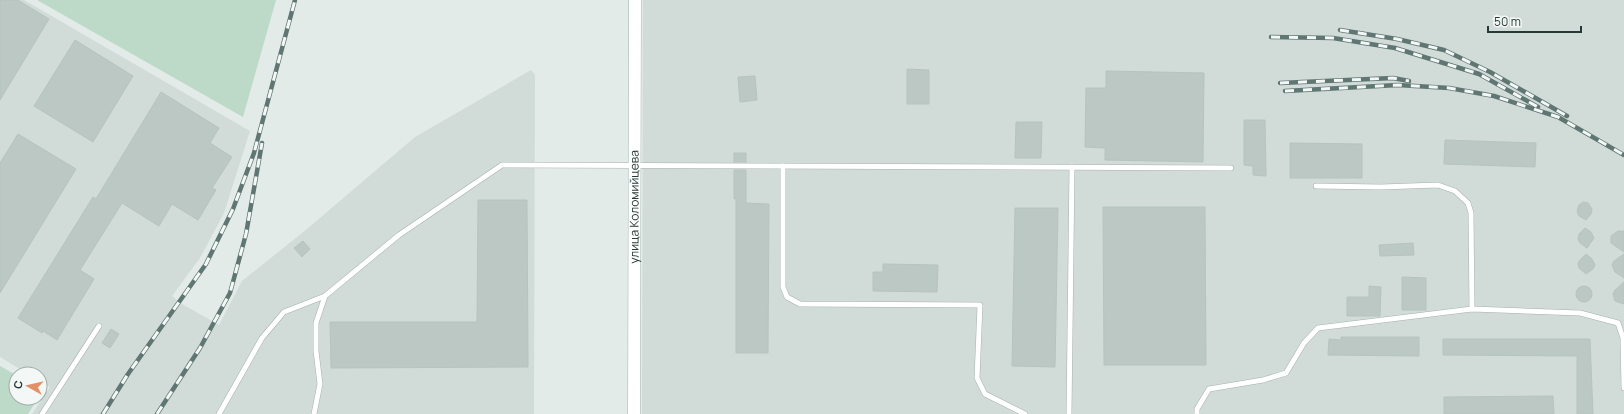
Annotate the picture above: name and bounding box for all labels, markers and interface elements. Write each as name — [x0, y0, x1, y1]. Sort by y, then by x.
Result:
scale bar — [1488, 8, 1581, 34]
text: 50 m — [1494, 13, 1521, 30]
street label: улица Коломийцева — [625, 150, 643, 264]
north arrow — [8, 366, 48, 406]
text: С — [10, 379, 26, 390]

